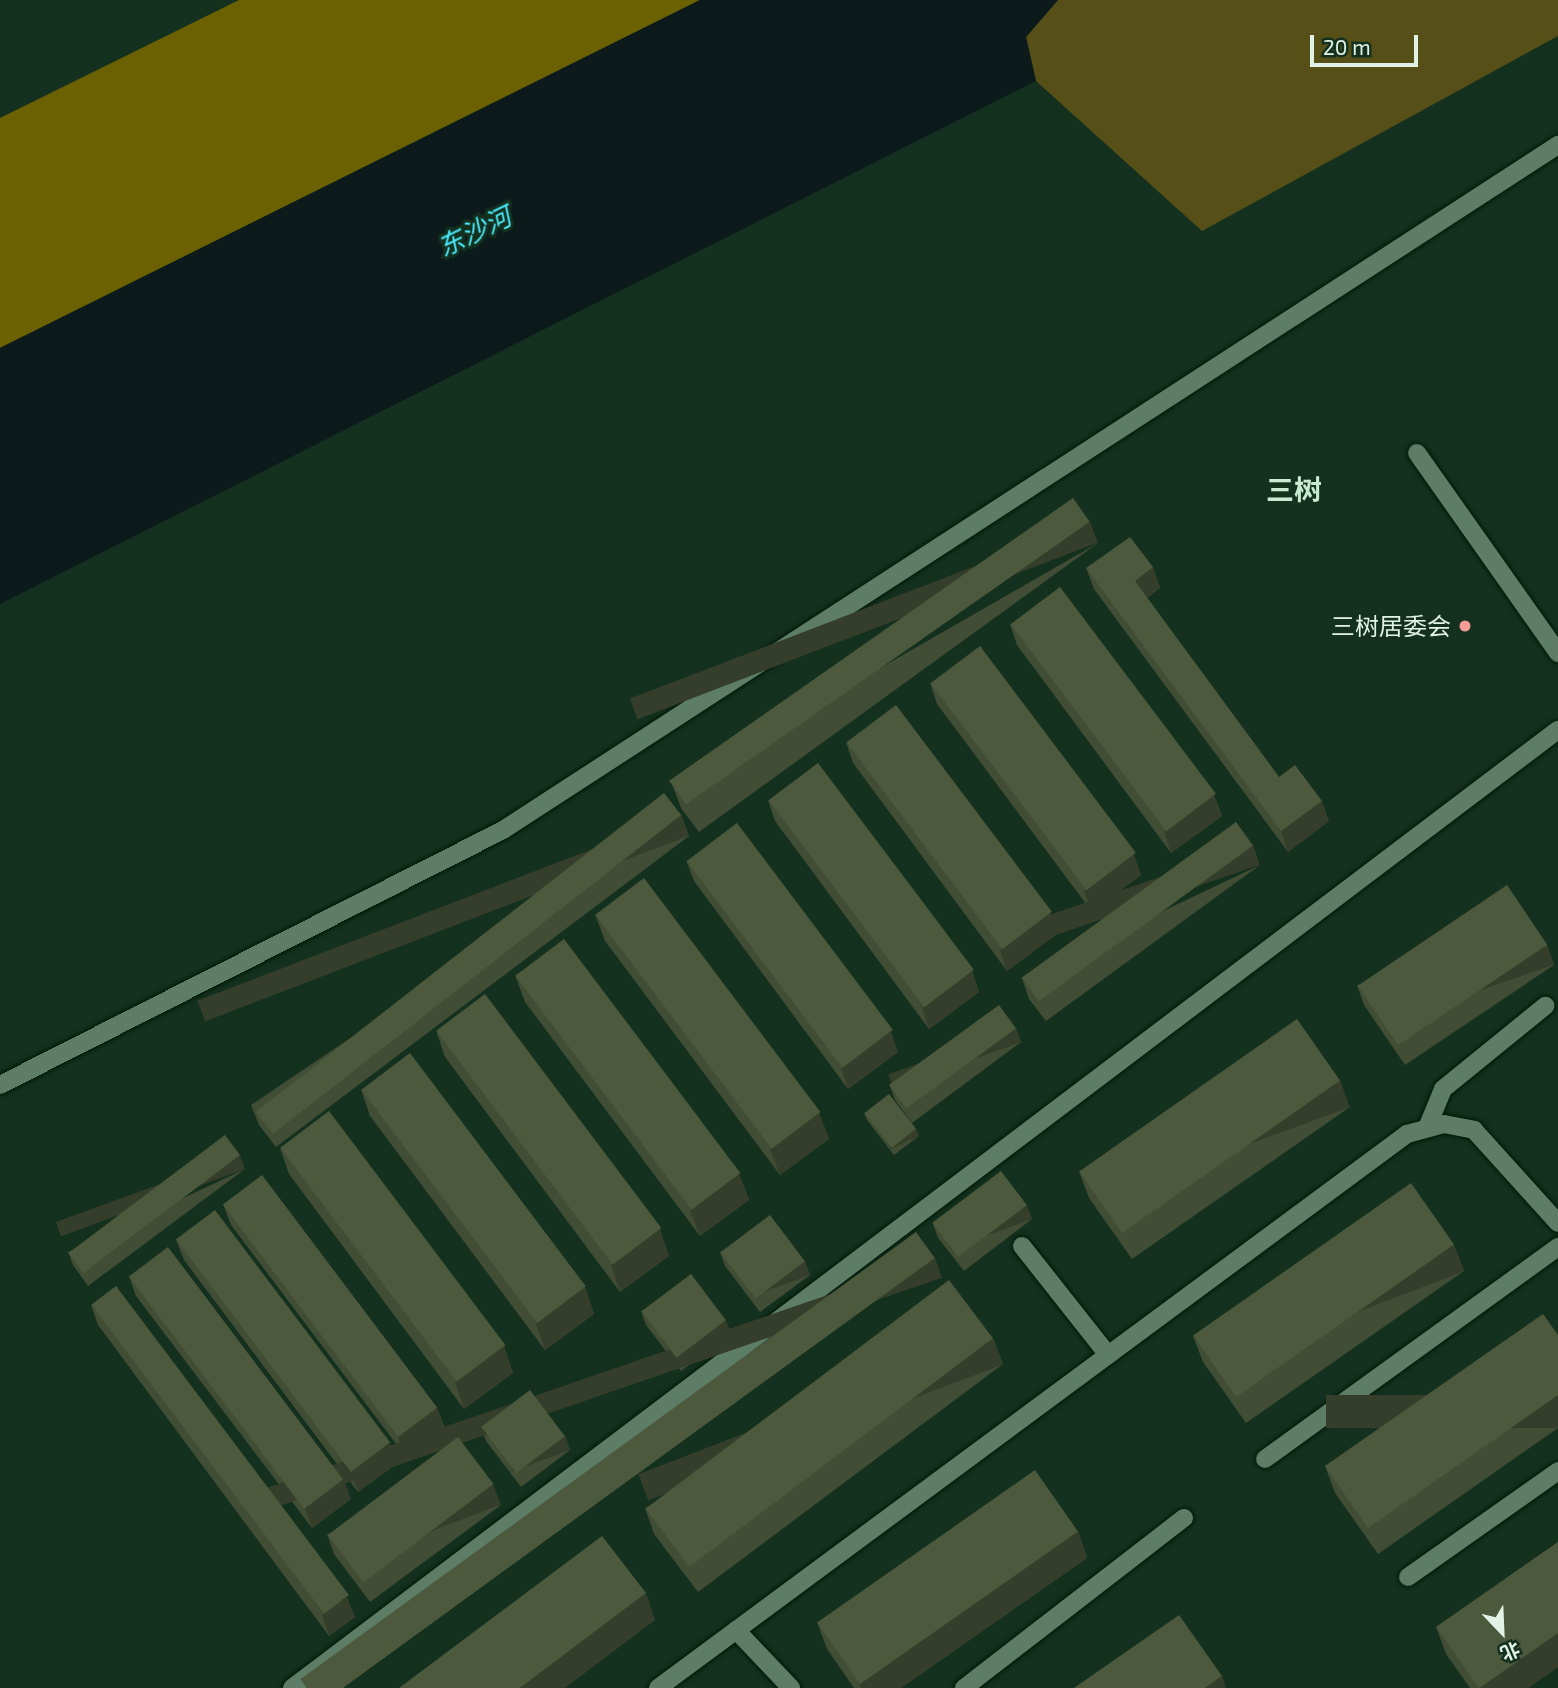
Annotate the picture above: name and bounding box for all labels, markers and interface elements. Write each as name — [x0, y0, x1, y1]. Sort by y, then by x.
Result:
scale bar — [1313, 21, 1422, 65]
text: 20 m — [1323, 34, 1371, 59]
water label: 东沙河 — [432, 200, 516, 262]
district label: 三树 — [1266, 472, 1322, 506]
place label: 三树居委会 — [1331, 612, 1451, 640]
marker: 三树居委会 — [1457, 618, 1473, 634]
north arrow — [1467, 1597, 1537, 1667]
text: 北 — [1497, 1637, 1524, 1666]

